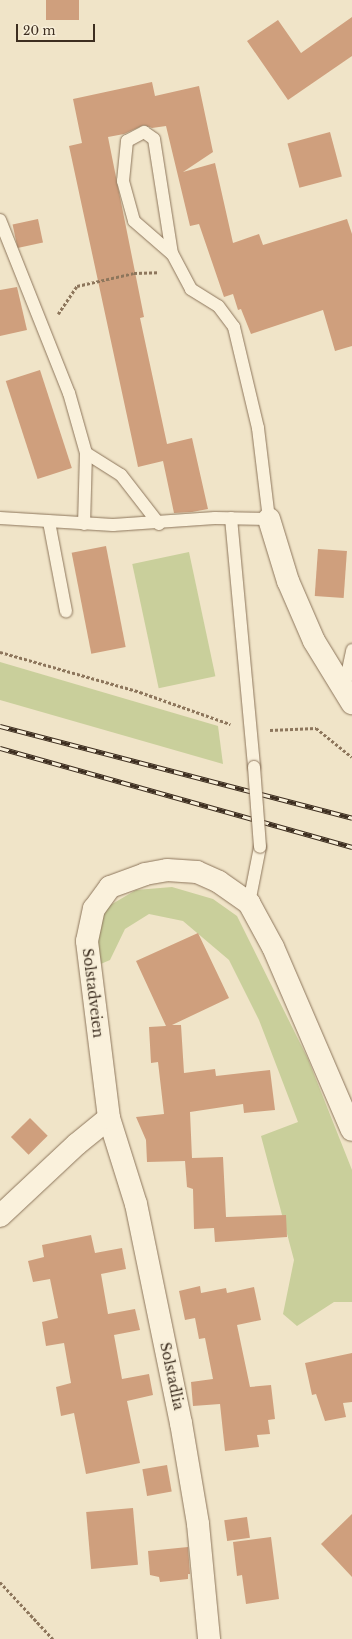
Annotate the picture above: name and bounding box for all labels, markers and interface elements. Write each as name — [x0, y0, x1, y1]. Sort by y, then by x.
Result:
scale bar — [18, 16, 97, 42]
text: 20 m — [23, 23, 55, 38]
street label: Solstadveien — [79, 947, 107, 1039]
street label: Solstadlia — [157, 1341, 187, 1411]

